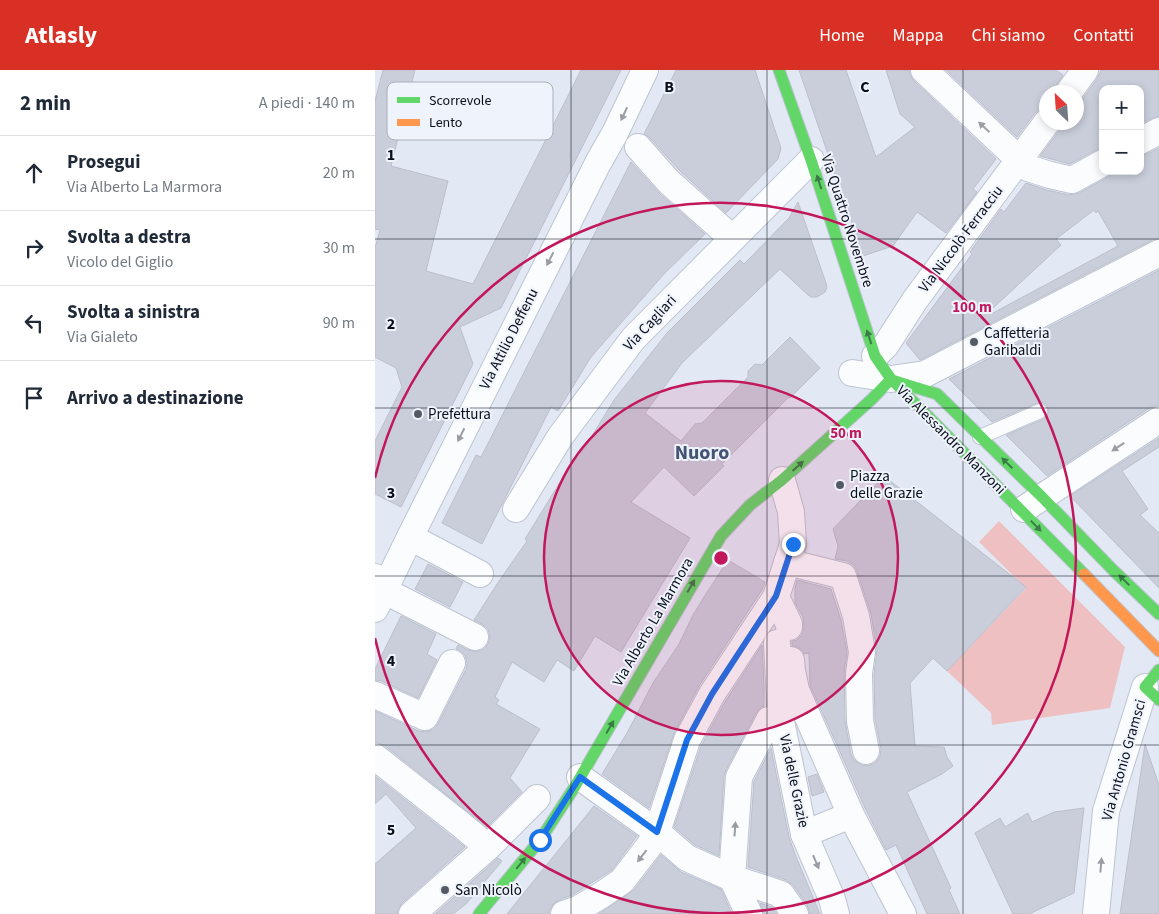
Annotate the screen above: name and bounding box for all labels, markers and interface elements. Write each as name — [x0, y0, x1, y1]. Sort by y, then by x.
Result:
text: Atlasly — [25, 18, 97, 53]
text: Home — [819, 23, 865, 48]
text: Mappa — [893, 23, 944, 48]
text: Chi siamo — [972, 23, 1045, 48]
text: Contatti — [1073, 23, 1134, 48]
text: B — [664, 76, 674, 98]
text: C — [860, 76, 870, 98]
legend — [387, 82, 553, 140]
north arrow — [1039, 85, 1084, 130]
map controls — [1099, 85, 1144, 175]
button: + — [1099, 85, 1144, 130]
text: 2 min — [20, 88, 71, 118]
text: Scorrevole — [429, 91, 491, 111]
text: A piedi · 140 m — [259, 92, 355, 114]
one-way arrow — [620, 107, 628, 121]
text: Lento — [429, 113, 462, 133]
one-way arrow — [979, 121, 991, 133]
button: − — [1099, 130, 1144, 175]
text: 1 — [387, 144, 395, 166]
text: Prosegui — [67, 149, 140, 176]
street label: Via Quattro Novembre — [816, 152, 878, 290]
icon: ahead — [20, 159, 48, 187]
text: 20 m — [323, 162, 355, 184]
one-way arrow — [814, 174, 822, 189]
text: Via Alberto La Marmora — [67, 176, 222, 198]
street label: Via Niccolò Ferracciu — [914, 181, 1008, 297]
text: Svolta a destra — [67, 224, 191, 251]
icon: right — [20, 234, 48, 262]
text: 30 m — [323, 237, 355, 259]
text: Vicolo del Giglio — [67, 251, 173, 273]
one-way arrow — [546, 251, 554, 266]
street label: Via Attilio Deffenu — [474, 285, 544, 393]
street label: Via Cagliari — [619, 290, 681, 356]
text: 100 m — [952, 297, 992, 318]
text: Svolta a sinistra — [67, 299, 200, 326]
icon: left — [20, 309, 48, 337]
text: 90 m — [323, 312, 355, 334]
text: 2 — [387, 313, 395, 335]
place label: Caffetteria Garibaldi — [984, 323, 1049, 361]
text: Via Gialeto — [67, 326, 138, 348]
one-way arrow — [864, 329, 872, 344]
marker: Caffetteria Garibaldi — [968, 336, 980, 348]
street label: Via Alessandro Manzoni — [892, 381, 1010, 499]
icon: arrive — [20, 384, 48, 412]
text: Arrivo a destinazione — [67, 385, 244, 412]
place label: Prefettura — [428, 404, 491, 425]
marker: Prefettura — [412, 408, 424, 420]
text: 50 m — [830, 423, 862, 444]
one-way arrow — [457, 428, 465, 442]
district label: Nuoro — [675, 439, 729, 467]
one-way arrow — [1112, 442, 1125, 451]
one-way arrow — [1001, 457, 1013, 469]
one-way arrow — [791, 460, 803, 472]
place label: Piazza delle Grazie — [850, 466, 923, 504]
marker: Piazza delle Grazie — [834, 479, 846, 491]
text: 3 — [387, 482, 395, 504]
one-way arrow — [1030, 520, 1042, 532]
route end — [782, 533, 805, 556]
centre of rings — [712, 549, 730, 567]
street label: Via Alberto La Marmora — [608, 554, 698, 690]
one-way arrow — [1118, 574, 1130, 586]
one-way arrow — [687, 580, 696, 593]
text: 4 — [387, 650, 396, 672]
street label: Via Antonio Gramsci — [1097, 697, 1151, 823]
one-way arrow — [605, 720, 614, 733]
street label: Via delle Grazie — [774, 732, 814, 830]
text: 5 — [387, 819, 395, 841]
one-way arrow — [731, 821, 739, 837]
route start — [529, 829, 552, 852]
one-way arrow — [636, 849, 647, 862]
one-way arrow — [813, 855, 821, 869]
one-way arrow — [516, 856, 527, 869]
one-way arrow — [1097, 857, 1105, 873]
place label: San Nicolò — [455, 880, 522, 901]
marker: San Nicolò — [439, 884, 451, 896]

